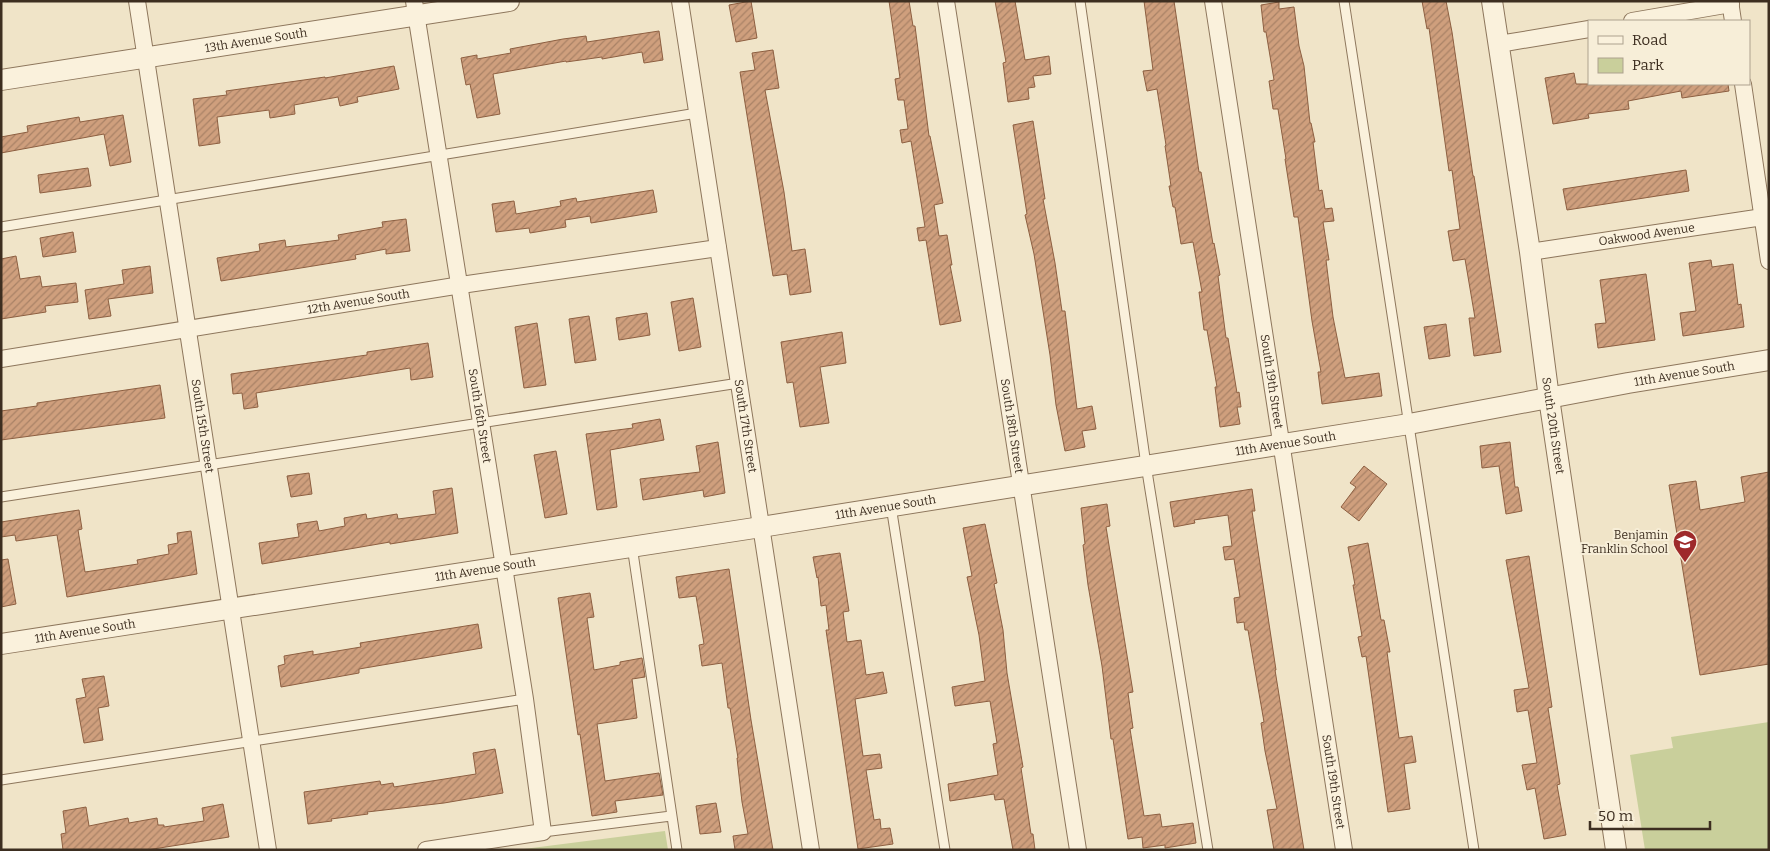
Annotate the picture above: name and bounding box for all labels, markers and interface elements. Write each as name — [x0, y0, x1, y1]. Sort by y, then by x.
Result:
legend — [1588, 20, 1750, 85]
street label: 13th Avenue South — [204, 25, 309, 55]
text: Road — [1632, 31, 1667, 49]
text: Park — [1632, 56, 1664, 74]
street label: Oakwood Avenue — [1598, 220, 1696, 249]
street label: 12th Avenue South — [306, 286, 411, 317]
street label: South 19th Street — [1258, 333, 1286, 430]
street label: 11th Avenue South — [1633, 359, 1736, 389]
street label: South 16th Street — [466, 368, 494, 465]
street label: South 20th Street — [1539, 376, 1567, 476]
street label: South 15th Street — [188, 378, 217, 475]
street label: South 17th Street — [731, 378, 760, 474]
street label: South 18th Street — [998, 378, 1026, 475]
street label: 11th Avenue South — [1234, 429, 1337, 459]
street label: 11th Avenue South — [834, 492, 937, 522]
place label: Benjamin Franklin School — [1581, 528, 1669, 556]
school or university icon: Benjamin Franklin School — [1672, 529, 1698, 563]
street label: 11th Avenue South — [434, 555, 537, 584]
street label: 11th Avenue South — [34, 616, 137, 646]
street label: South 19th Street — [1319, 734, 1348, 831]
scale bar — [1590, 798, 1710, 830]
text: 50 m — [1598, 807, 1634, 825]

